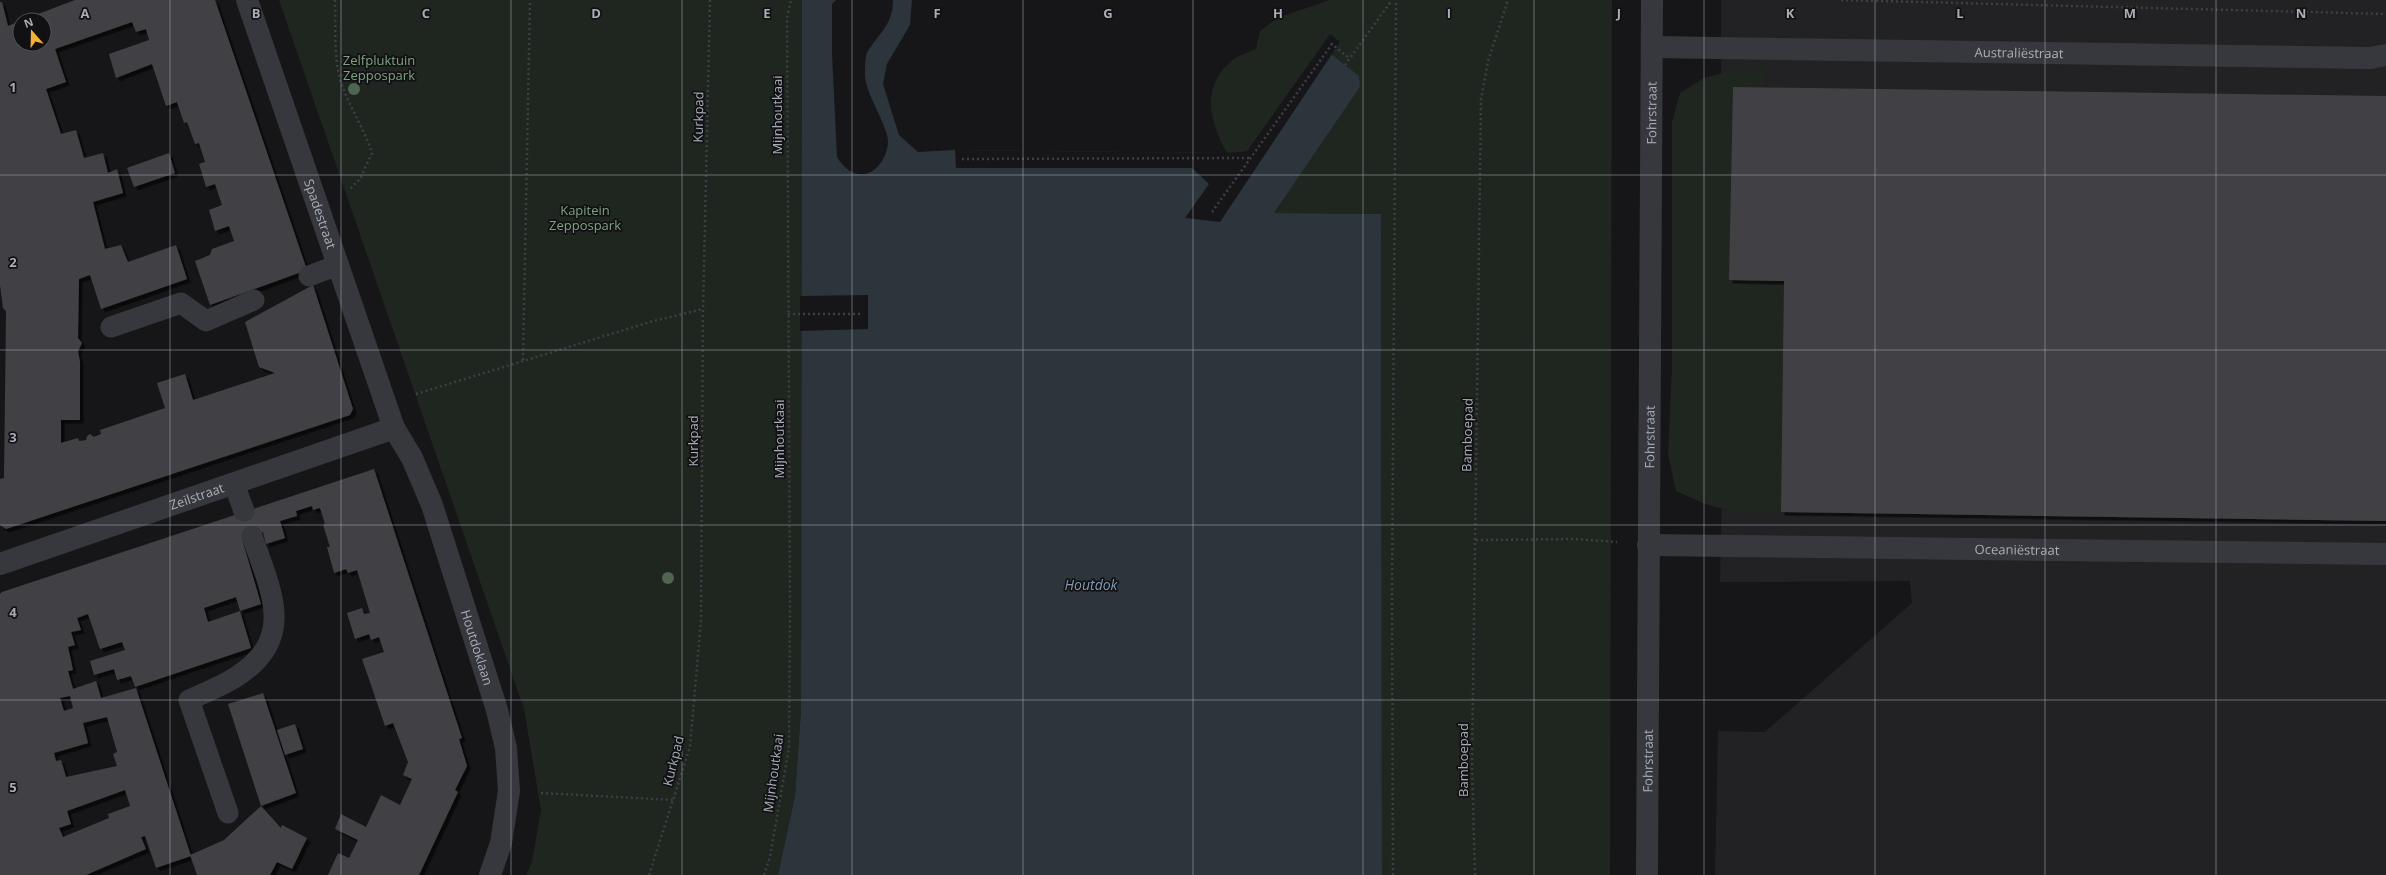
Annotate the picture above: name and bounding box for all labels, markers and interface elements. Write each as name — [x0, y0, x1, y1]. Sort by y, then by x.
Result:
text: A — [81, 4, 90, 22]
text: B — [252, 4, 261, 22]
text: C — [422, 4, 430, 22]
text: D — [591, 4, 601, 22]
text: E — [763, 4, 771, 22]
text: F — [933, 4, 941, 22]
text: G — [1103, 4, 1113, 22]
text: H — [1273, 4, 1283, 22]
text: I — [1447, 4, 1451, 22]
text: J — [1616, 4, 1621, 22]
text: K — [1786, 4, 1795, 22]
text: L — [1956, 4, 1964, 22]
text: M — [2124, 4, 2136, 22]
text: N — [2296, 4, 2306, 22]
north arrow — [12, 12, 52, 52]
text: N — [22, 14, 35, 31]
street label: Australiëstraat — [1974, 43, 2064, 62]
park label: Zelfpluktuin Zeppospark — [343, 51, 415, 84]
street label: Mijnhoutkaai — [768, 75, 786, 155]
text: 1 — [9, 78, 17, 96]
street label: Fohrstraat — [1642, 81, 1661, 145]
street label: Kurkpad — [689, 91, 707, 143]
street label: Spadestraat — [300, 176, 341, 251]
park label: Kapitein Zeppospark — [549, 201, 621, 234]
text: 2 — [9, 253, 17, 271]
street label: Bamboepad — [1457, 398, 1477, 472]
street label: Mijnhoutkaai — [770, 399, 788, 479]
street label: Fohrstraat — [1640, 405, 1659, 469]
street label: Kurkpad — [684, 415, 702, 467]
text: 3 — [9, 428, 17, 446]
street label: Zeilstraat — [167, 478, 227, 514]
street label: Oceaniëstraat — [1974, 540, 2060, 559]
water label: Houtdok — [1065, 575, 1119, 594]
text: 4 — [9, 603, 17, 621]
street label: Houtdoklaan — [457, 607, 498, 688]
street label: Bamboepad — [1454, 723, 1472, 797]
street label: Fohrstraat — [1638, 729, 1657, 793]
street label: Mijnhoutkaai — [759, 733, 787, 813]
street label: Kurkpad — [658, 734, 688, 788]
text: 5 — [9, 778, 17, 796]

